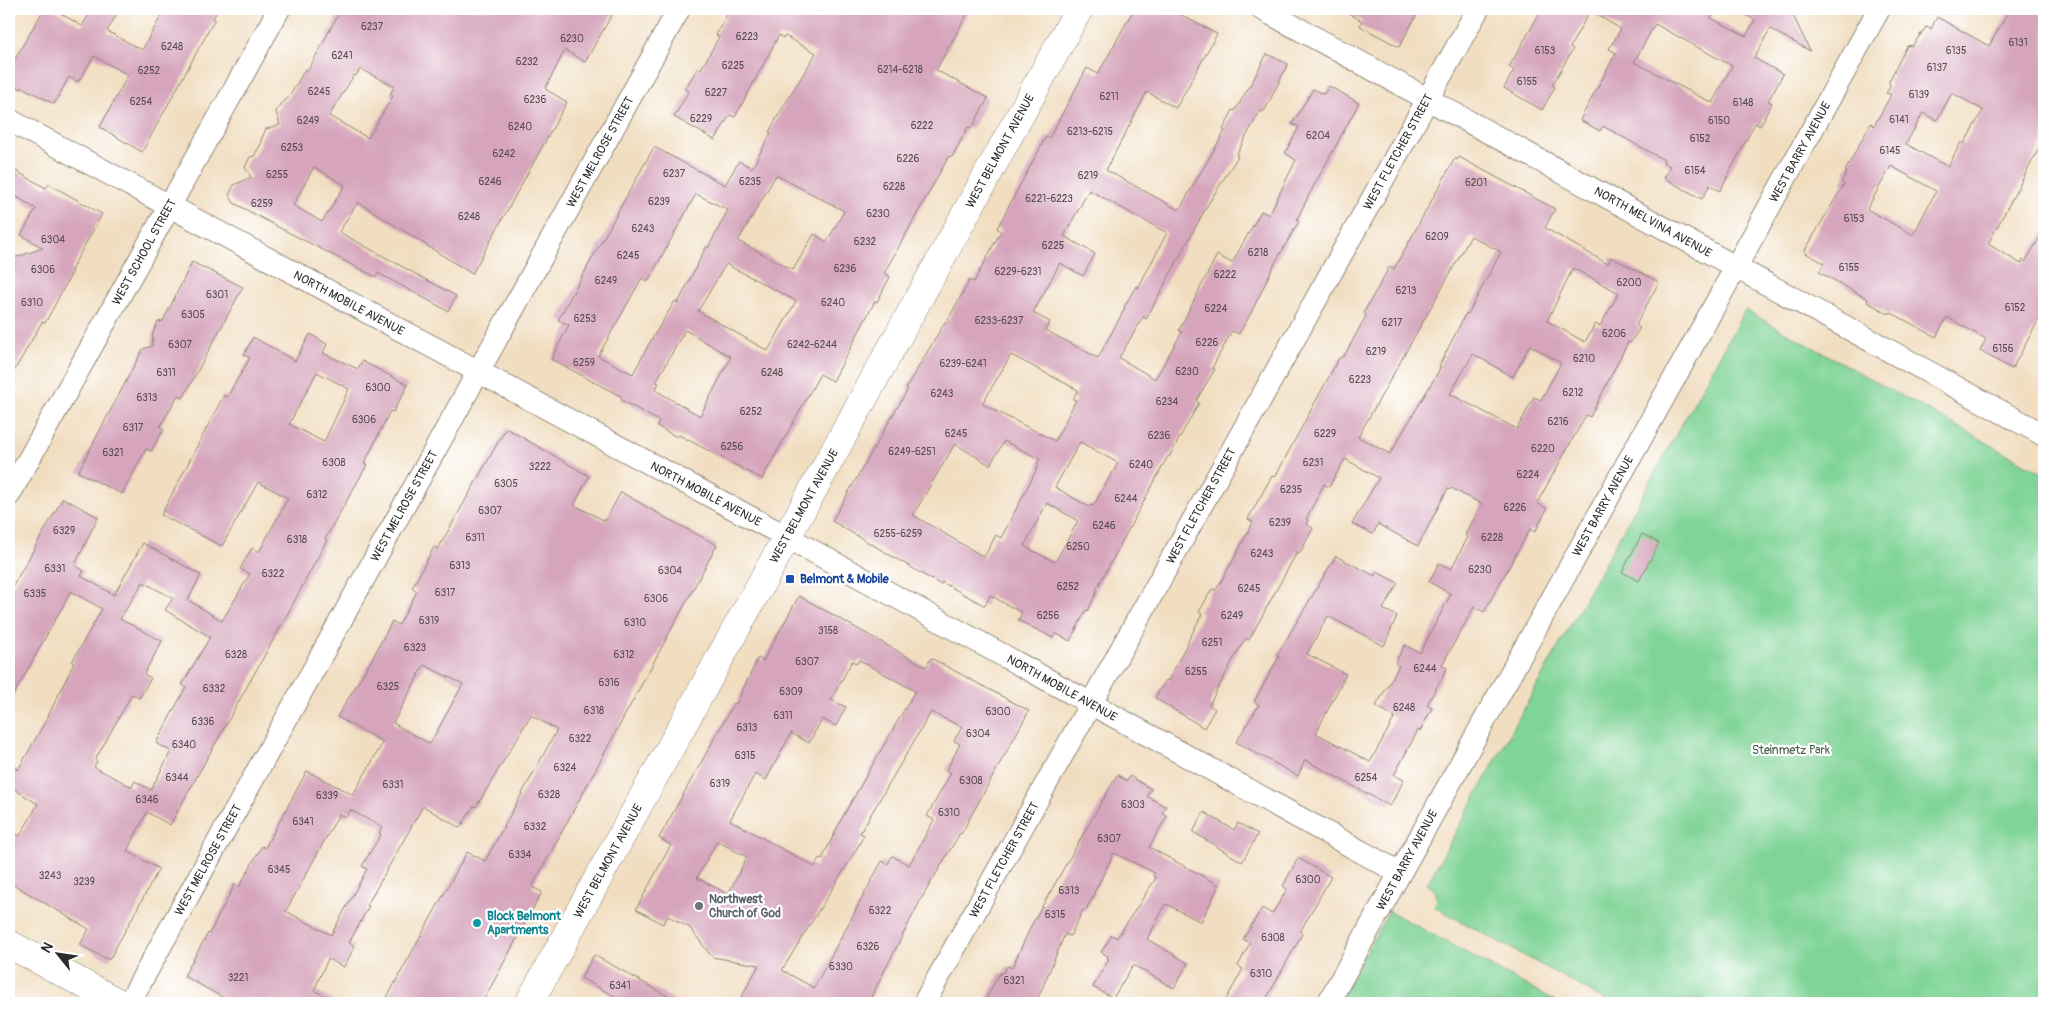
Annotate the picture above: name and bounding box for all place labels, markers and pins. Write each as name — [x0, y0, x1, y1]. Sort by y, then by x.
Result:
place label: Belmont & Mobile — [800, 572, 890, 587]
marker: Belmont & Mobile — [784, 573, 796, 585]
place label: Northwest Church of God — [709, 892, 781, 921]
marker: Northwest Church of God — [693, 900, 705, 912]
place label: Block Belmont Apartments — [487, 909, 562, 938]
marker: Block Belmont Apartments — [471, 917, 483, 929]

